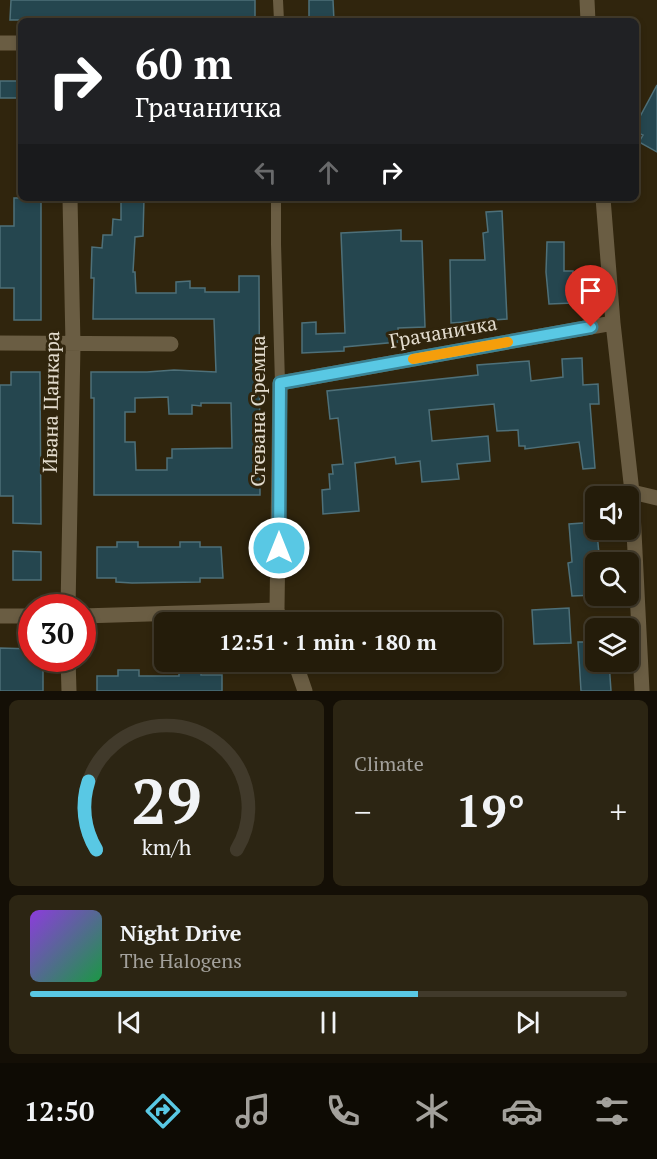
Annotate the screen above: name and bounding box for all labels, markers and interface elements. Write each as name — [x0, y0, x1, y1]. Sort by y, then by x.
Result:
text: 60 m — [135, 35, 233, 91]
icon: right — [36, 42, 114, 120]
text: Грачаничка — [135, 89, 282, 125]
icon: left — [249, 156, 282, 189]
icon: ahead — [312, 156, 345, 189]
icon: right — [375, 156, 408, 189]
pin — [565, 265, 616, 327]
icon: arrive — [574, 274, 607, 307]
street label: Грачаничка — [387, 309, 499, 354]
street label: Ивана Цанкара — [36, 331, 65, 473]
street label: Стевана Сремца — [244, 335, 271, 487]
map controls — [585, 486, 639, 672]
button: sound — [585, 486, 639, 540]
position arrow — [247, 516, 311, 580]
button: search — [585, 552, 639, 606]
speed limit sign: 30 — [18, 594, 96, 672]
button: layers — [585, 618, 639, 672]
text: 12:51 · 1 min · 180 m — [219, 627, 437, 656]
text: Climate — [354, 750, 424, 777]
text: 29 — [131, 759, 202, 842]
text: 19° — [456, 780, 525, 840]
text: − — [354, 790, 372, 833]
text: + — [609, 790, 627, 833]
text: km/h — [142, 833, 192, 861]
text: Night Drive — [120, 918, 242, 947]
text: The Halogens — [120, 947, 242, 974]
icon: previous — [113, 1006, 146, 1039]
icon: pause — [312, 1006, 345, 1039]
icon: next — [511, 1006, 544, 1039]
icon: directions — [142, 1090, 184, 1132]
icon: music — [232, 1090, 274, 1132]
icon: phone — [322, 1090, 364, 1132]
icon: climate — [411, 1090, 453, 1132]
icon: car — [501, 1090, 543, 1132]
icon: filters — [591, 1090, 633, 1132]
text: 12:50 — [24, 1093, 94, 1129]

